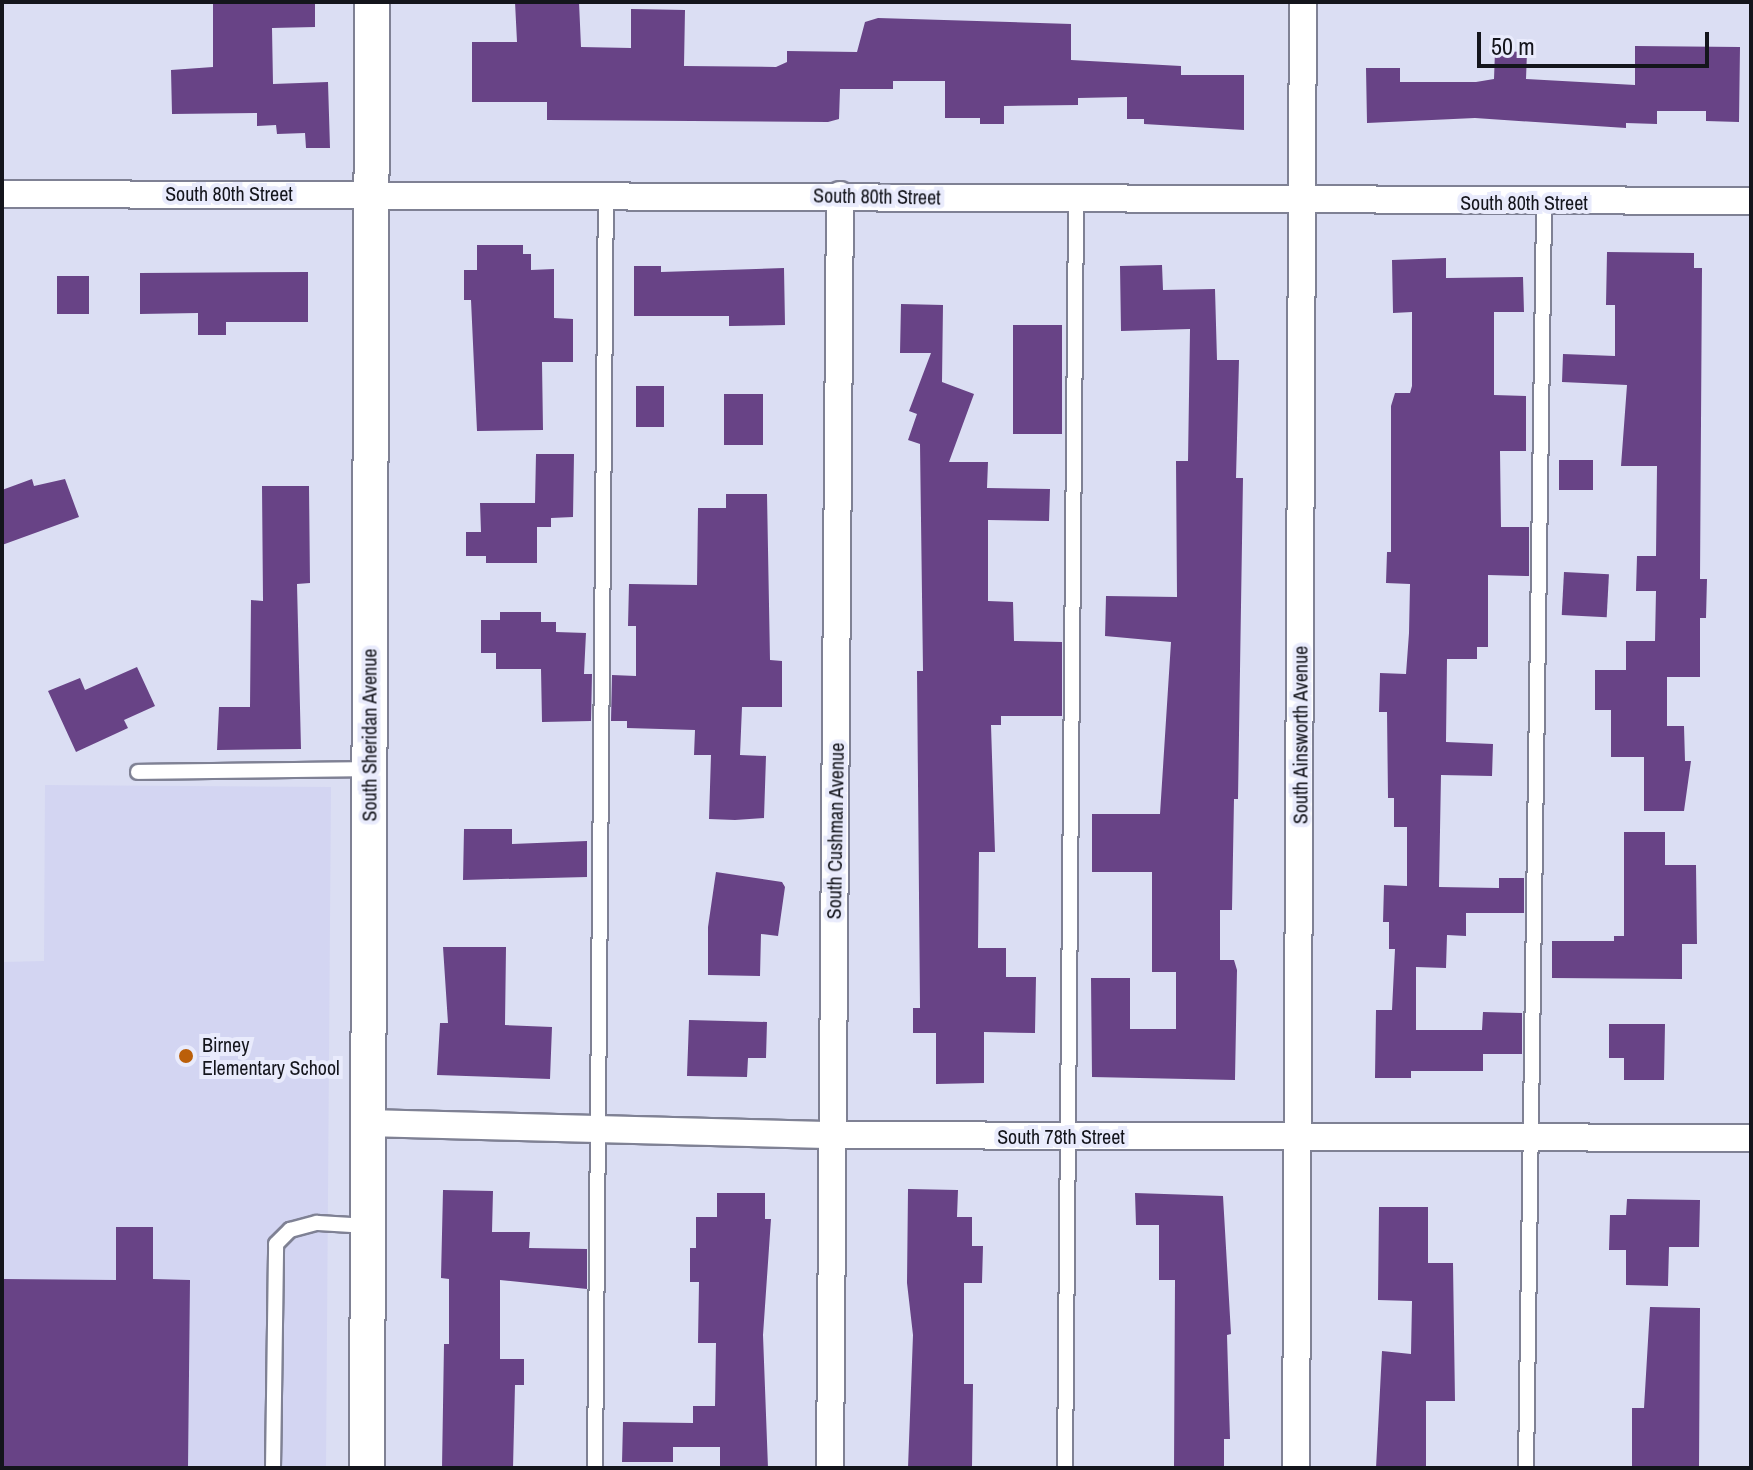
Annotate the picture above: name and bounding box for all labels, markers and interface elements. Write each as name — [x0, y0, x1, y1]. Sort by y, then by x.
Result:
scale bar — [1481, 16, 1713, 66]
text: 50 m — [1491, 30, 1535, 62]
street label: South 80th Street — [165, 181, 293, 205]
street label: South 80th Street — [813, 183, 941, 209]
street label: South 80th Street — [1460, 190, 1588, 214]
street label: South Ainsworth Avenue — [1288, 645, 1312, 825]
street label: South Sheridan Avenue — [357, 648, 381, 822]
street label: South Cushman Avenue — [821, 742, 849, 920]
place label: Birney Elementary School — [202, 1032, 340, 1079]
marker: Birney Elementary School — [177, 1047, 195, 1065]
street label: South 78th Street — [997, 1124, 1125, 1148]

